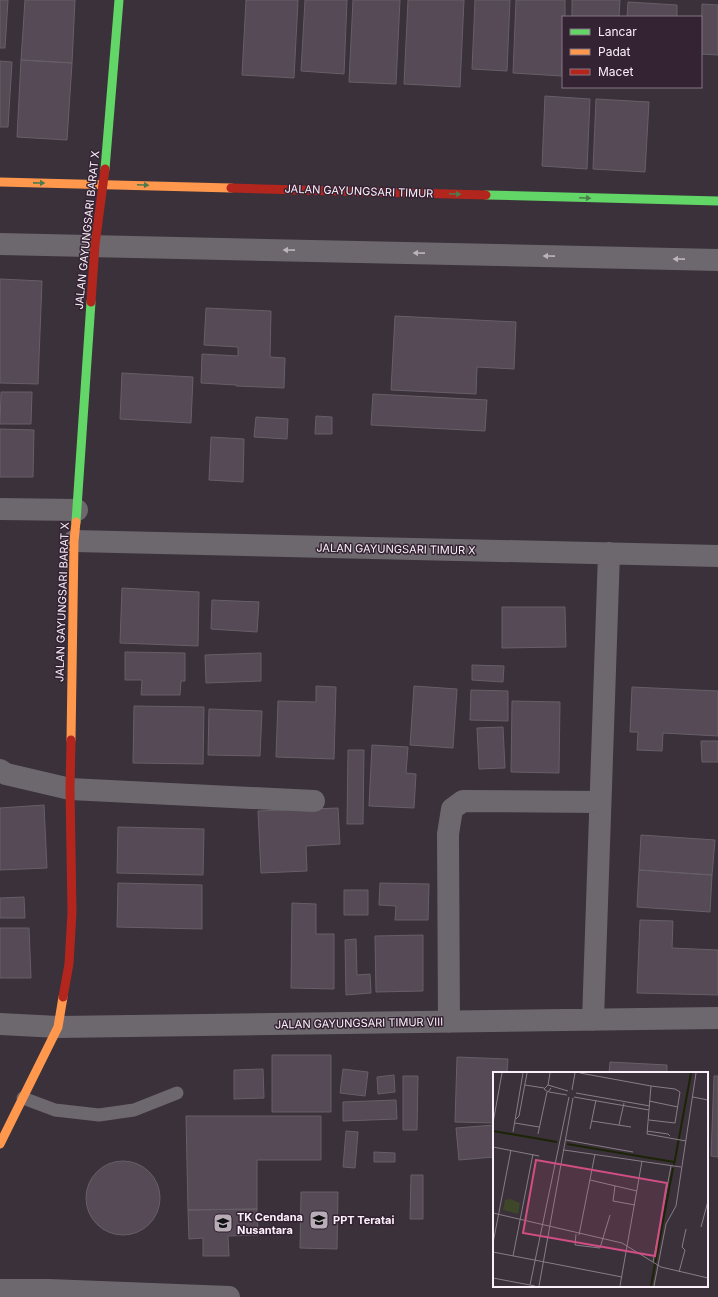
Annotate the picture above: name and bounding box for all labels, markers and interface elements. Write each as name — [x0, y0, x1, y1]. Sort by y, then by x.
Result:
legend — [562, 16, 702, 88]
text: Lancar — [598, 24, 637, 39]
text: Padat — [598, 44, 630, 59]
text: Macet — [598, 64, 633, 79]
street label: JALAN GAYUNGSARI BARAT X — [72, 149, 102, 310]
one-way arrow — [33, 179, 45, 186]
street label: JALAN GAYUNGSARI TIMUR — [284, 181, 434, 201]
one-way arrow — [137, 182, 150, 188]
one-way arrow — [449, 191, 462, 197]
one-way arrow — [579, 194, 591, 201]
one-way arrow — [282, 247, 295, 253]
one-way arrow — [412, 250, 425, 256]
one-way arrow — [542, 253, 555, 259]
one-way arrow — [672, 256, 685, 262]
street label: JALAN GAYUNGSARI BARAT X — [52, 521, 72, 682]
street label: JALAN GAYUNGSARI TIMUR X — [316, 541, 476, 557]
street label: JALAN GAYUNGSARI TIMUR VIII — [275, 1015, 443, 1031]
inset map — [493, 1072, 708, 1287]
school or university icon: PPT Teratai — [308, 1209, 330, 1231]
place label: TK Cendana Nusantara — [237, 1210, 303, 1237]
school or university icon: TK Cendana Nusantara — [212, 1212, 234, 1234]
place label: PPT Teratai — [333, 1213, 394, 1227]

